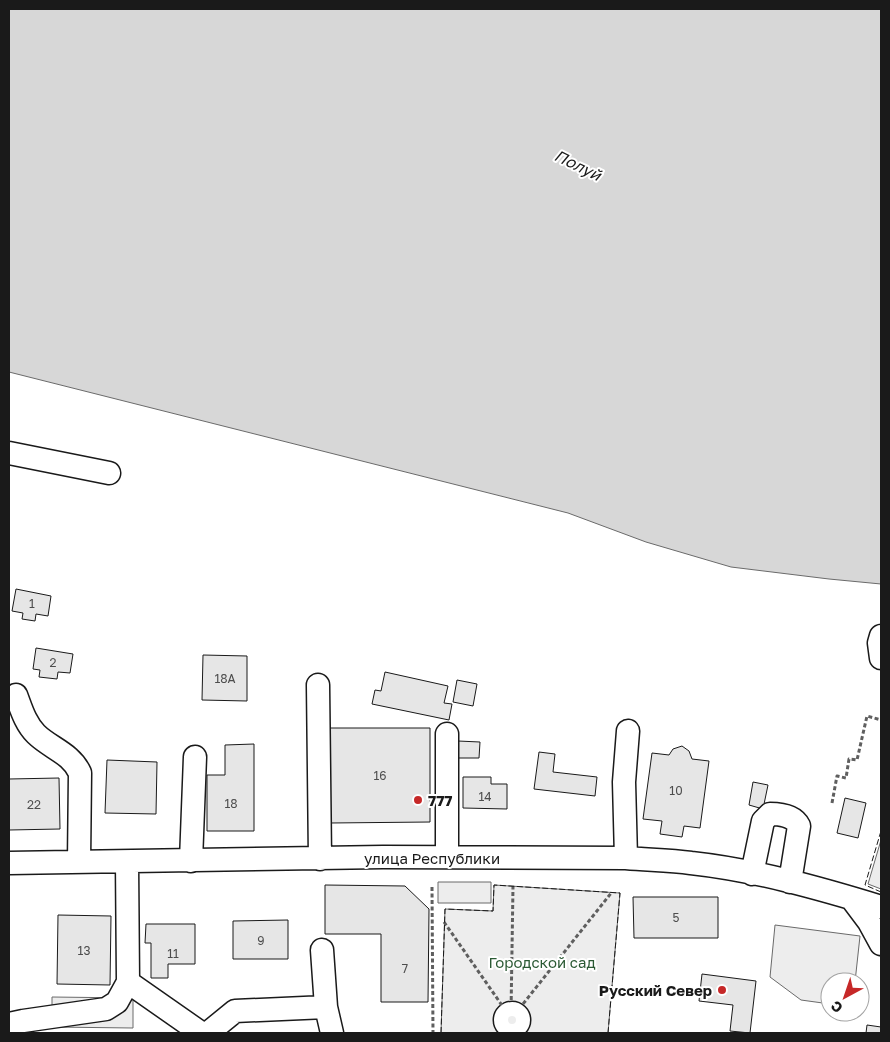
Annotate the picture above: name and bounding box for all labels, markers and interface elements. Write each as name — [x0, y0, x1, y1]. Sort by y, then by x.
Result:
water label: Полуй — [551, 145, 606, 185]
house number: 1 — [29, 596, 35, 611]
house number: 2 — [50, 655, 57, 670]
house number: 18А — [214, 671, 236, 686]
house number: 16 — [373, 768, 387, 783]
house number: 10 — [669, 783, 683, 798]
house number: 14 — [478, 789, 492, 804]
place label: 777 — [428, 791, 453, 809]
marker: 777 — [412, 794, 424, 806]
house number: 18 — [224, 796, 238, 811]
house number: 22 — [27, 797, 41, 812]
street label: улица Республики — [364, 849, 500, 867]
house number: 5 — [673, 910, 680, 925]
house number: 9 — [257, 933, 265, 948]
house number: 13 — [78, 943, 90, 958]
house number: 11 — [167, 946, 179, 961]
park label: Городской сад — [488, 953, 596, 971]
house number: 7 — [402, 961, 408, 976]
north arrow — [820, 972, 870, 1022]
place label: Русский Север — [599, 981, 712, 999]
marker: Русский Север — [716, 984, 728, 996]
text: С — [827, 998, 846, 1017]

